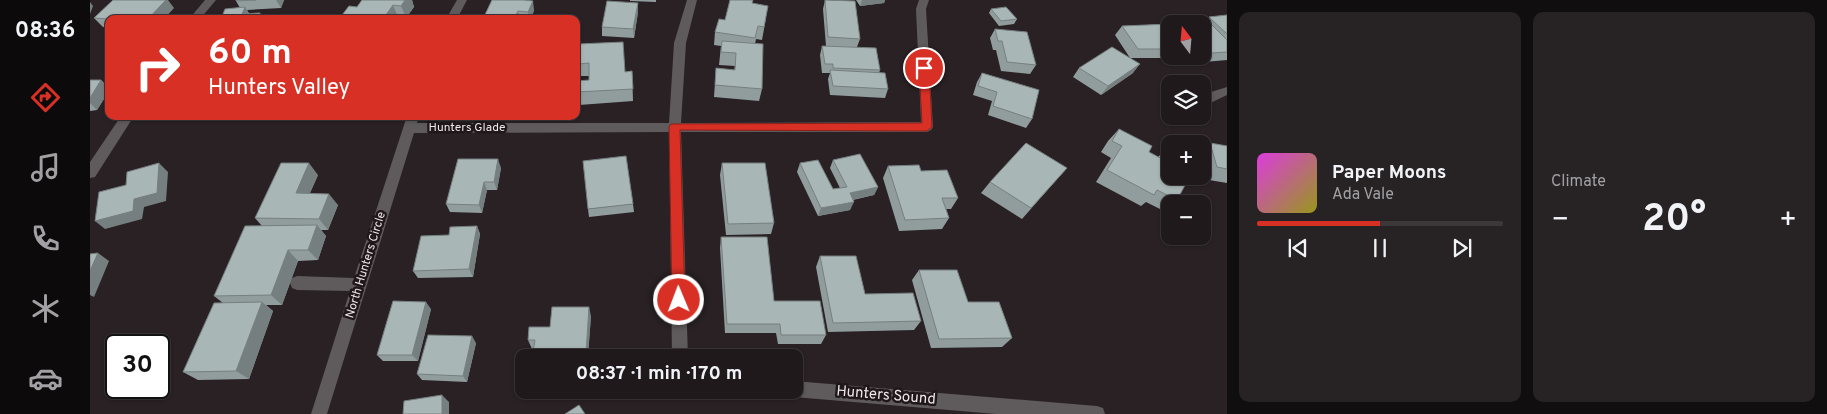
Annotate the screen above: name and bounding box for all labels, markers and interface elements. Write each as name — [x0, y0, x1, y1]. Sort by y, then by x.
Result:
north arrow — [1161, 15, 1211, 65]
map controls — [1161, 15, 1211, 245]
text: 08:36 — [15, 18, 75, 45]
text: 60 m — [208, 32, 292, 76]
icon: right — [125, 35, 190, 100]
pin — [903, 47, 945, 89]
icon: arrive — [910, 54, 938, 82]
text: Hunters Valley — [208, 75, 350, 102]
button: layers — [1161, 75, 1211, 125]
icon: directions — [28, 80, 63, 115]
street label: Hunters Glade — [429, 120, 505, 136]
button: + — [1161, 135, 1211, 185]
icon: music — [28, 150, 63, 185]
text: Paper Moons — [1332, 161, 1446, 185]
text: Climate — [1551, 172, 1606, 192]
text: Ada Vale — [1332, 185, 1394, 205]
button: − — [1161, 195, 1211, 245]
text: 20° — [1642, 196, 1706, 245]
text: − — [1551, 203, 1569, 239]
text: + — [1779, 203, 1797, 239]
street label: North Hunters Circle — [342, 210, 390, 320]
icon: phone — [28, 221, 63, 256]
icon: previous — [1284, 234, 1312, 262]
icon: pause — [1366, 234, 1394, 262]
icon: next — [1448, 234, 1476, 262]
position arrow — [652, 273, 704, 325]
icon: climate — [28, 291, 63, 326]
speed limit sign: 30 — [105, 334, 170, 399]
icon: car — [28, 361, 63, 396]
text: 08:37 · 1 min · 170 m — [576, 362, 742, 386]
street label: Hunters Sound — [835, 382, 937, 410]

